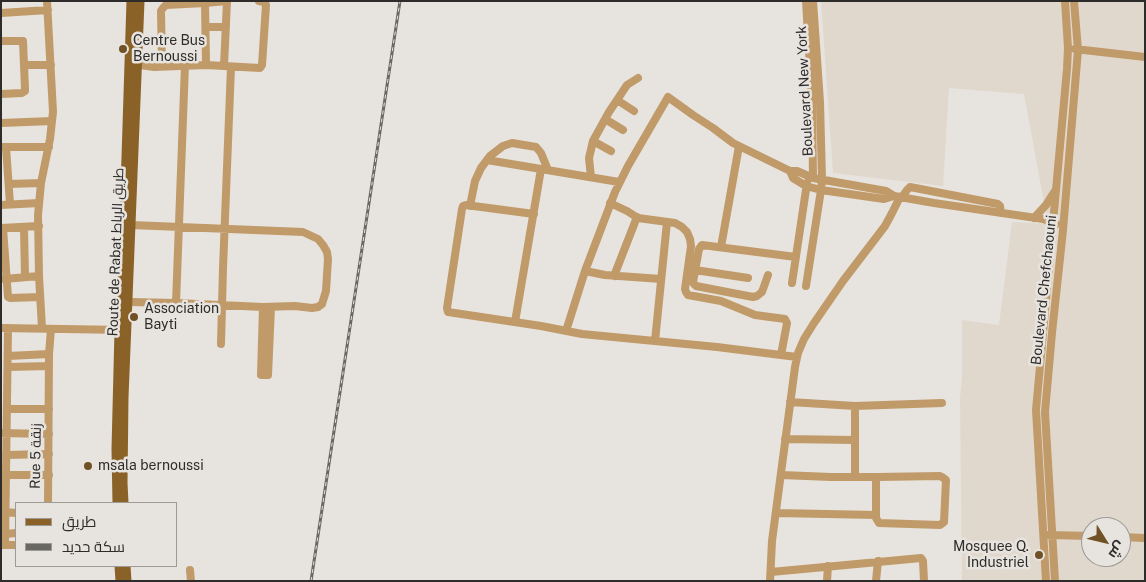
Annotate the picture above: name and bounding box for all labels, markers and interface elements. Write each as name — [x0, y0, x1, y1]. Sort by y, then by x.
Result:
street label: Boulevard New York — [793, 25, 817, 157]
place label: Centre Bus Bernoussi — [133, 33, 205, 65]
marker: Centre Bus Bernoussi — [117, 43, 129, 55]
street label: Route de Rabat طريق الرباط — [105, 167, 127, 337]
street label: Boulevard Chefchaouni — [1028, 214, 1060, 366]
place label: Association Bayti — [144, 301, 219, 334]
marker: Association Bayti — [128, 311, 140, 323]
street label: Rue 5 زنقة — [27, 423, 45, 489]
place label: msala bernoussi — [98, 458, 204, 474]
marker: msala bernoussi — [82, 460, 94, 472]
legend — [15, 502, 178, 567]
text: طريق — [62, 513, 96, 530]
north arrow — [1081, 517, 1131, 567]
text: سكة حديد — [62, 538, 125, 555]
text: ش — [1106, 538, 1129, 562]
place label: Mosquee Q. Industriel — [953, 539, 1029, 572]
marker: Mosquee Q. Industriel — [1033, 549, 1045, 561]

